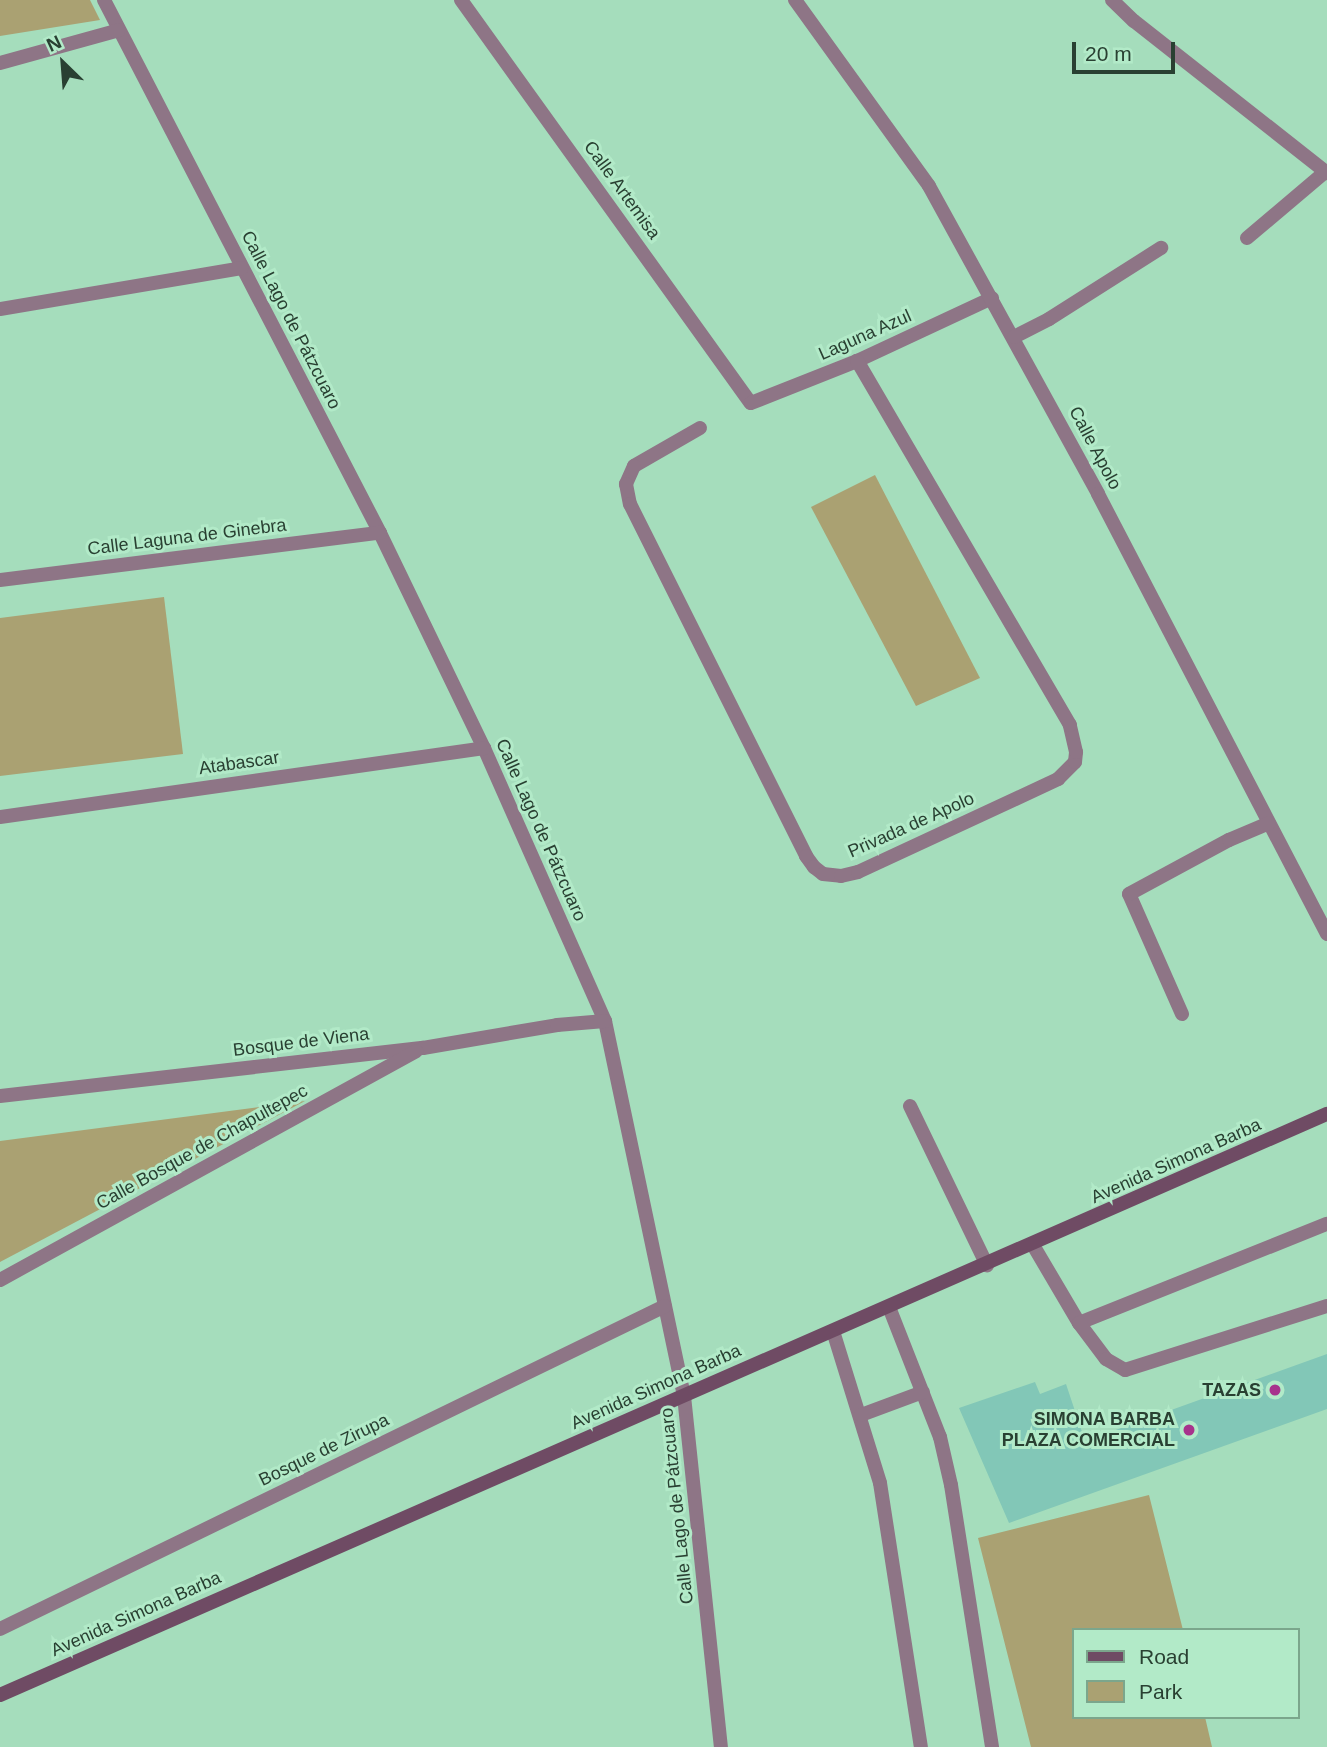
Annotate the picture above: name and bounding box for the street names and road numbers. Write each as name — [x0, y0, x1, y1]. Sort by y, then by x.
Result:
street label: Calle Artemisa — [579, 136, 665, 244]
street label: Calle Lago de Pátzcuaro — [237, 227, 345, 413]
street label: Laguna Azul — [815, 305, 915, 365]
street label: Calle Apolo — [1064, 402, 1126, 494]
street label: Calle Laguna de Ginebra — [86, 514, 288, 560]
street label: Calle Lago de Pátzcuaro — [491, 736, 591, 924]
street label: Atabascar — [197, 747, 281, 779]
street label: Privada de Apolo — [844, 787, 978, 863]
street label: Bosque de Viena — [232, 1023, 370, 1061]
street label: Calle Bosque de Chapultepec — [93, 1080, 311, 1214]
street label: Avenida Simona Barba — [1088, 1114, 1264, 1208]
street label: Avenida Simona Barba — [568, 1340, 744, 1434]
street label: Calle Lago de Pátzcuaro — [656, 1407, 698, 1605]
street label: Bosque de Zirupa — [255, 1409, 393, 1491]
street label: Avenida Simona Barba — [48, 1567, 224, 1661]

